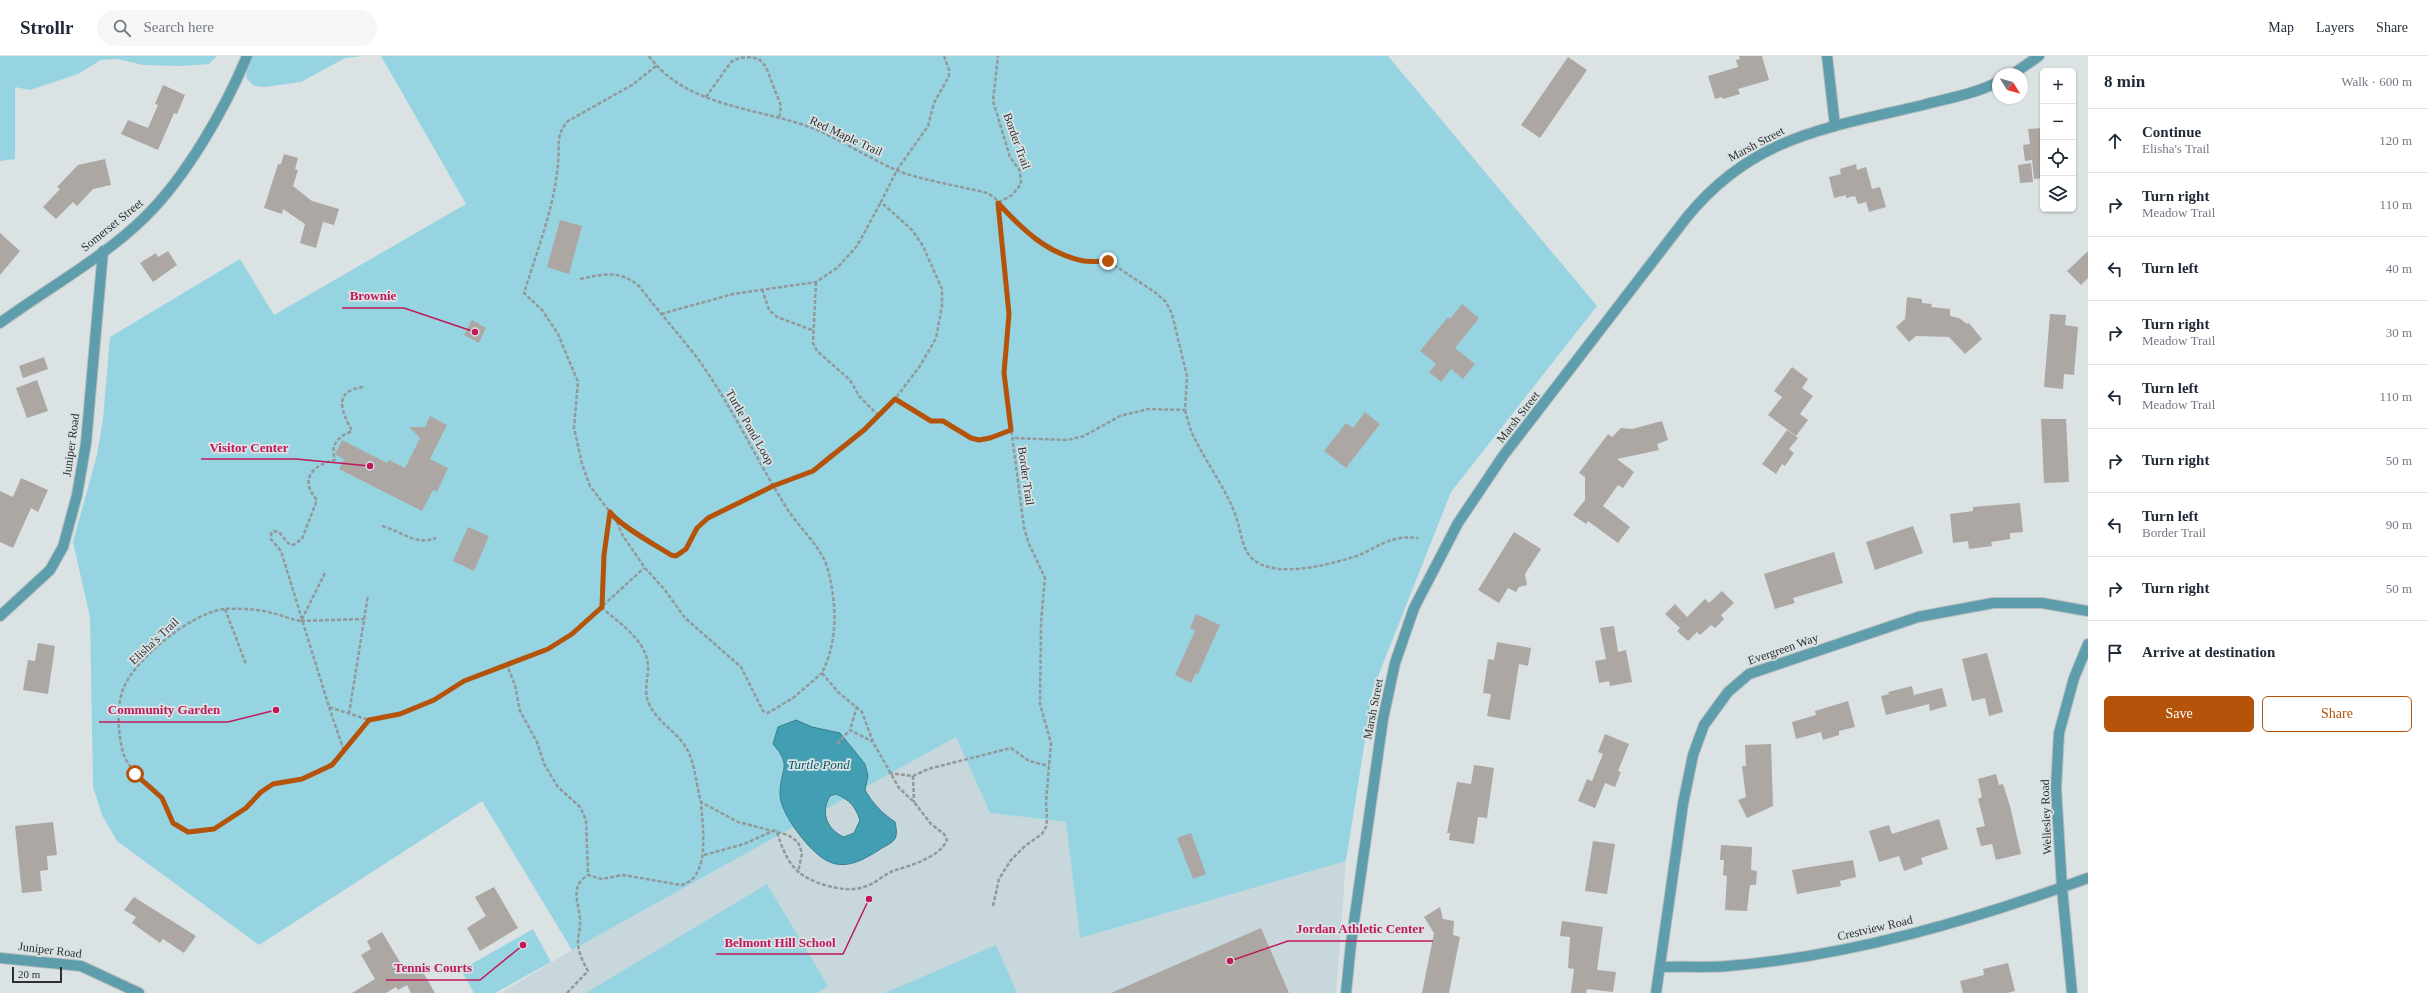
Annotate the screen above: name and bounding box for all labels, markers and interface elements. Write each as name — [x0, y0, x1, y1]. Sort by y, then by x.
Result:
search box — [97, 10, 377, 46]
text: Strollr — [20, 17, 73, 38]
icon: search — [111, 17, 133, 39]
text: Search here — [143, 19, 214, 35]
text: Map — [2268, 20, 2294, 35]
text: Layers — [2316, 20, 2354, 35]
text: Share — [2376, 20, 2408, 35]
north arrow — [1992, 68, 2028, 104]
map controls — [2040, 68, 2076, 212]
button: + — [2040, 68, 2076, 104]
text: 8 min — [2104, 72, 2145, 91]
text: Walk · 600 m — [2341, 74, 2412, 89]
button: − — [2040, 104, 2076, 140]
street label: Border Trail — [1000, 111, 1034, 172]
street label: Red Maple Trail — [807, 113, 885, 159]
street label: Marsh Street — [1725, 123, 1787, 165]
text: Continue — [2142, 124, 2201, 140]
icon: ahead — [2104, 130, 2126, 152]
text: 120 m — [2379, 133, 2412, 148]
button: locate — [2040, 140, 2076, 176]
text: Elisha's Trail — [2142, 141, 2210, 156]
button: layers — [2040, 176, 2076, 212]
text: Turn right — [2142, 188, 2209, 204]
icon: right — [2104, 194, 2126, 216]
street label: Somerset Street — [78, 195, 146, 254]
text: 110 m — [2380, 197, 2412, 212]
text: Meadow Trail — [2142, 205, 2215, 220]
route end — [1099, 252, 1117, 270]
icon: left — [2104, 258, 2126, 280]
text: Turn left — [2142, 260, 2199, 276]
text: 40 m — [2386, 261, 2412, 276]
callout: Brownie — [342, 283, 404, 308]
text: Brownie — [350, 288, 397, 303]
text: Turn right — [2142, 316, 2209, 332]
icon: right — [2104, 322, 2126, 344]
text: 30 m — [2386, 325, 2412, 340]
text: Meadow Trail — [2142, 333, 2215, 348]
text: Turn left — [2142, 380, 2199, 396]
icon: left — [2104, 386, 2126, 408]
street label: Turtle Pond Loop — [723, 387, 777, 467]
street label: Marsh Street — [1494, 388, 1543, 446]
text: 110 m — [2380, 389, 2412, 404]
text: Meadow Trail — [2142, 397, 2215, 412]
street label: Juniper Road — [60, 413, 82, 477]
callout: Visitor Center — [201, 434, 296, 459]
text: Visitor Center — [209, 440, 289, 455]
street label: Border Trail — [1015, 446, 1037, 507]
icon: right — [2104, 450, 2126, 472]
text: Turn right — [2142, 452, 2209, 468]
text: 50 m — [2386, 453, 2412, 468]
text: Turn left — [2142, 508, 2199, 524]
icon: left — [2104, 514, 2126, 536]
text: 90 m — [2386, 517, 2412, 532]
text: Border Trail — [2142, 525, 2206, 540]
icon: right — [2104, 578, 2126, 600]
text: Turn right — [2142, 580, 2209, 596]
text: 50 m — [2386, 581, 2412, 596]
street label: Elisha's Trail — [126, 614, 182, 667]
street label: Evergreen Way — [1746, 630, 1820, 668]
icon: arrive — [2104, 642, 2126, 664]
text: Arrive at destination — [2142, 644, 2275, 660]
street label: Marsh Street — [1360, 677, 1386, 741]
button: Save — [2104, 696, 2254, 732]
button: Share — [2262, 696, 2412, 732]
callout: Community Garden — [99, 697, 228, 722]
text: Community Garden — [108, 702, 221, 717]
water label: Turtle Pond — [788, 757, 850, 772]
route start — [126, 765, 144, 783]
street label: Wellesley Road — [2038, 779, 2054, 855]
street label: Crestview Road — [1836, 913, 1914, 943]
callout: Jordan Athletic Center — [1288, 916, 1433, 941]
text: Jordan Athletic Center — [1296, 921, 1424, 936]
callout: Belmont Hill School — [716, 929, 843, 954]
text: Belmont Hill School — [724, 935, 836, 950]
street label: Juniper Road — [18, 939, 82, 961]
callout: Tennis Courts — [386, 955, 480, 980]
text: Tennis Courts — [394, 960, 472, 975]
scale bar — [12, 965, 62, 984]
text: 20 m — [18, 968, 40, 980]

